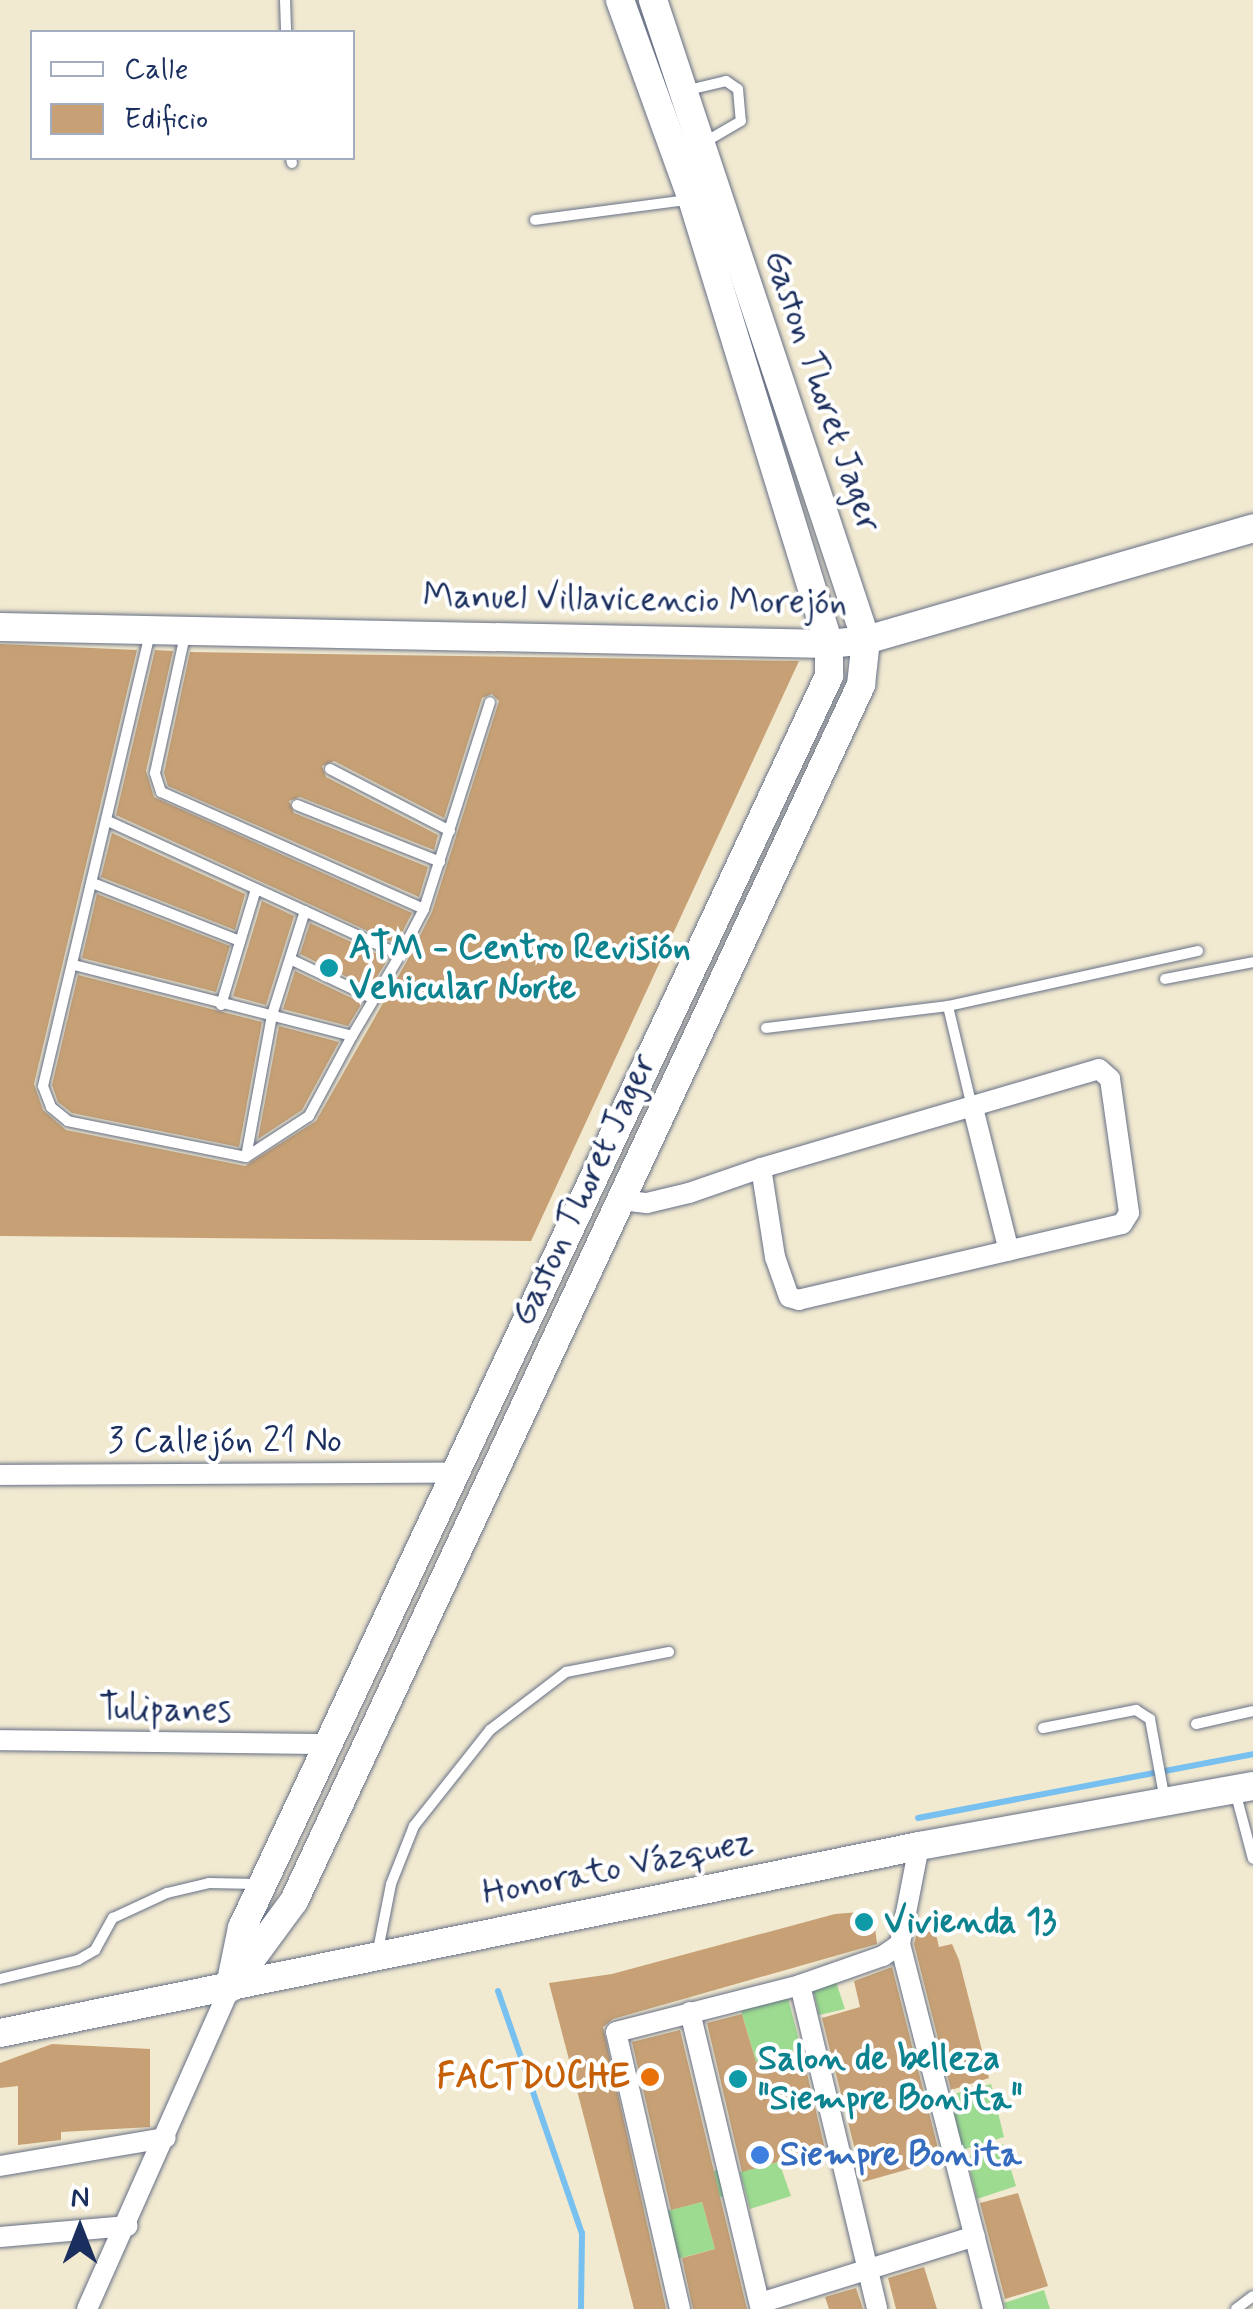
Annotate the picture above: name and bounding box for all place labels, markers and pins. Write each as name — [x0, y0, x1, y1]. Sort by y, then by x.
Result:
place label: ATM - Centro Revisión Vehicular Norte — [349, 927, 691, 1009]
marker: ATM - Centro Revisión Vehicular Norte — [318, 957, 340, 979]
place label: Vivienda 13 — [884, 1901, 1056, 1943]
marker: Vivienda 13 — [853, 1911, 875, 1933]
place label: Salon de belleza "Siempre Bonita" — [758, 2038, 1012, 2120]
place label: FACTDUCHE — [437, 2056, 630, 2098]
marker: FACTDUCHE — [639, 2066, 661, 2088]
marker: Salon de belleza "Siempre Bonita" — [727, 2068, 749, 2090]
place label: Siempre Bonita — [780, 2134, 1011, 2176]
marker: Siempre Bonita — [749, 2144, 771, 2166]

